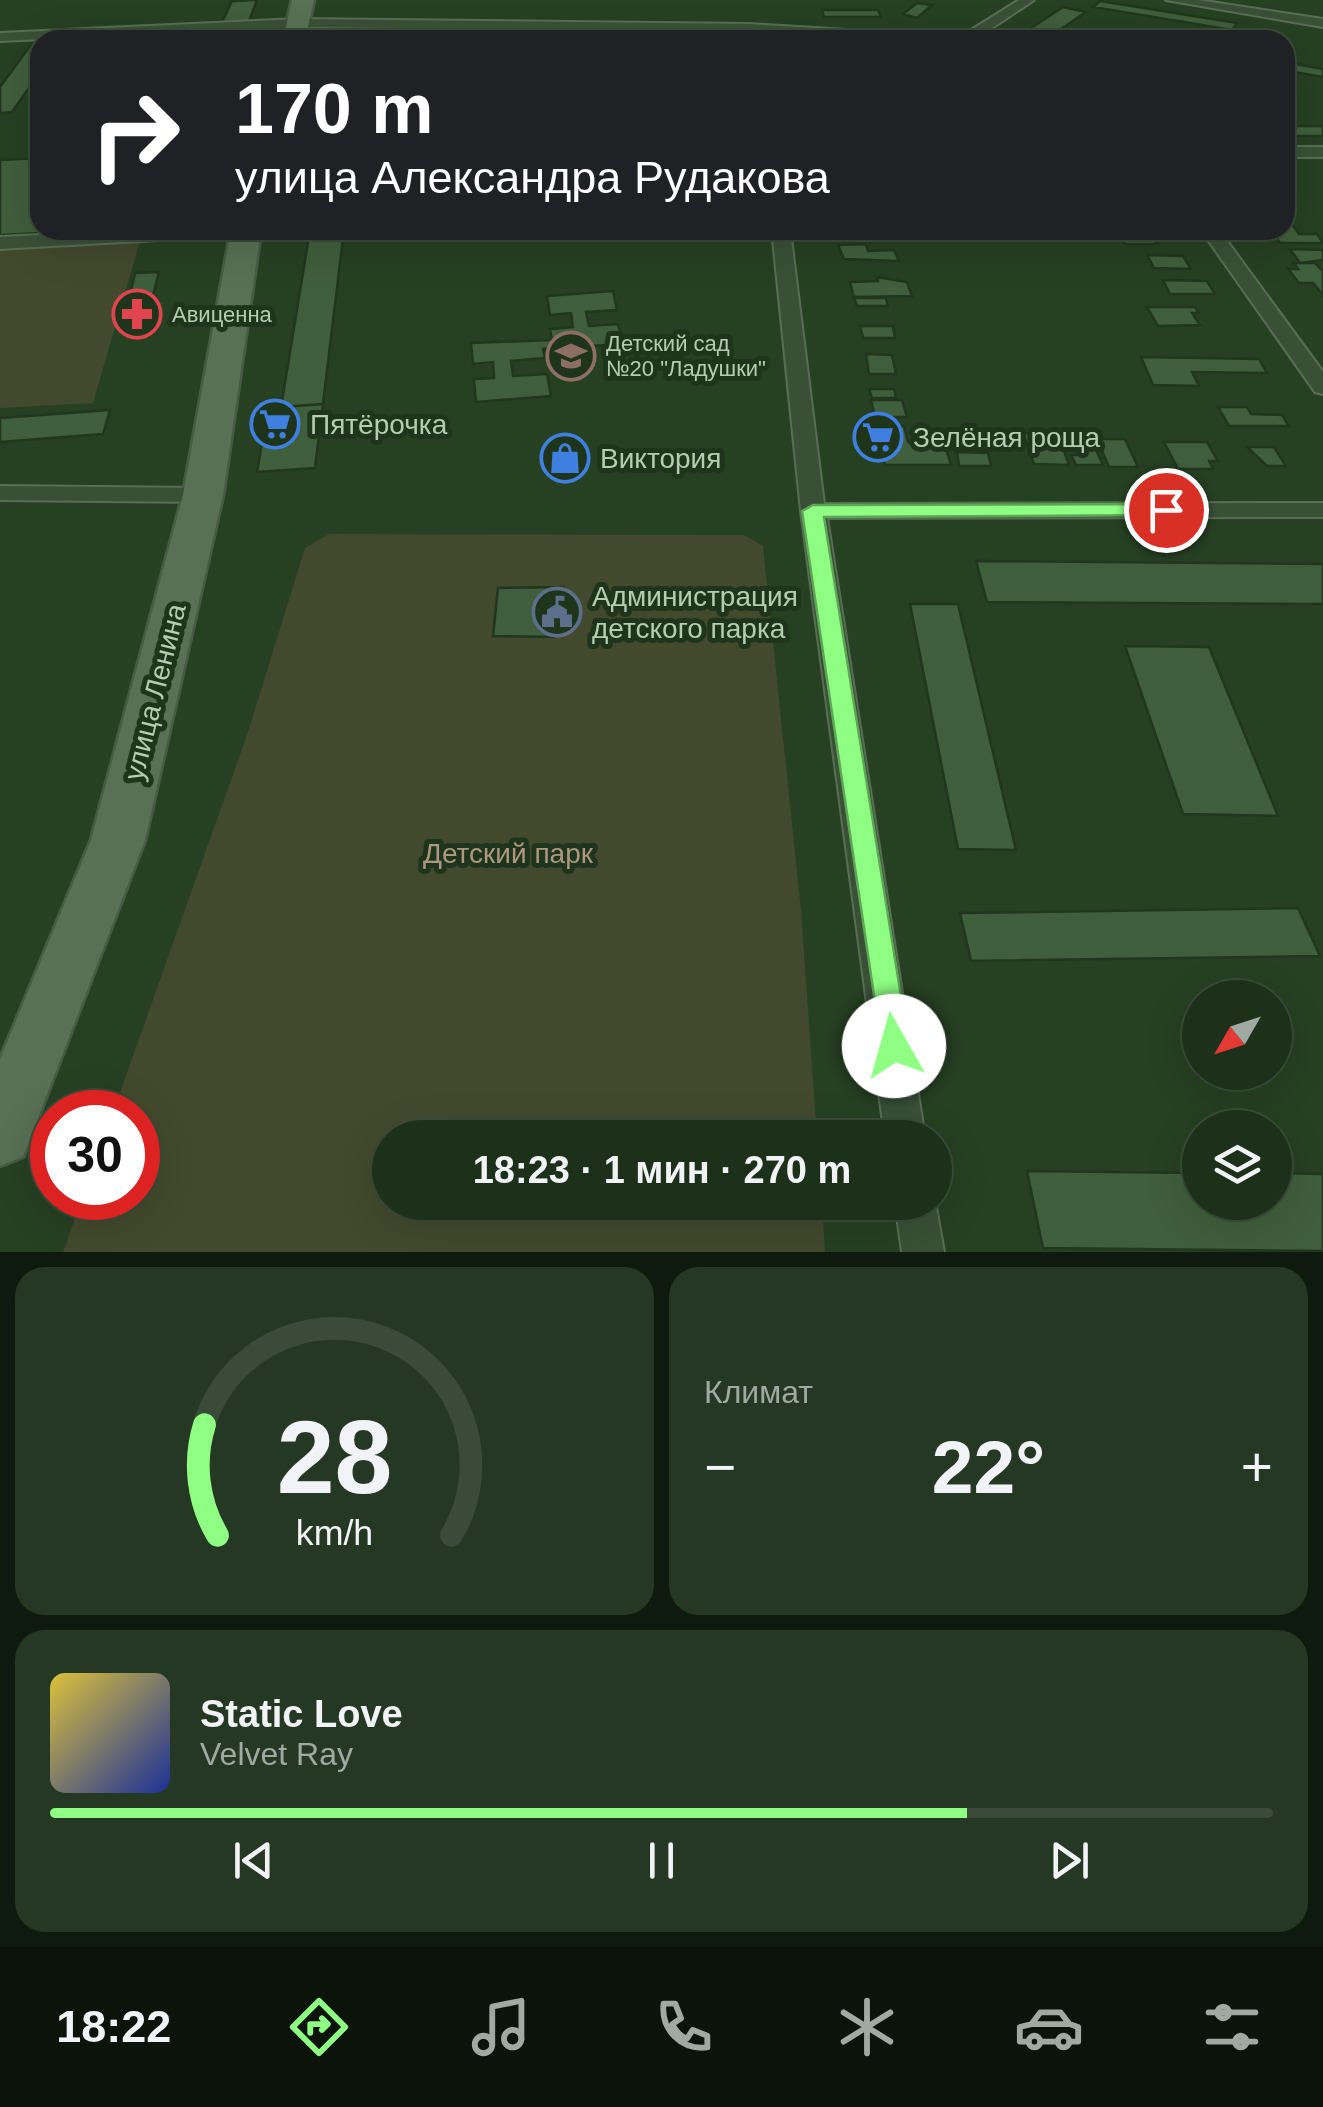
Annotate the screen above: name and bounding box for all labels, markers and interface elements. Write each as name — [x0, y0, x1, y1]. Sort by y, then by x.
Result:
icon: right — [70, 70, 200, 200]
text: 170 m — [235, 70, 433, 148]
text: улица Александра Рудакова — [235, 152, 830, 203]
pharmacy icon: Авиценна — [111, 288, 163, 340]
place label: Авиценна — [172, 302, 273, 327]
school or university icon: Детский сад №20 "Ладушки" — [545, 330, 597, 382]
place label: Детский сад №20 "Ладушки" — [606, 331, 766, 381]
supermarket icon: Пятёрочка — [249, 398, 301, 450]
place label: Пятёрочка — [310, 409, 448, 440]
supermarket icon: Зелёная роща — [852, 411, 904, 463]
place label: Зелёная роща — [913, 422, 1101, 453]
shop icon: Виктория — [539, 432, 591, 484]
place label: Виктория — [600, 443, 721, 474]
pin — [1124, 468, 1209, 553]
icon: arrive — [1139, 483, 1194, 538]
place label: Администрация детского парка — [592, 581, 798, 644]
public building icon: Администрация детского парка — [531, 586, 583, 638]
street label: улица Ленина — [118, 600, 192, 783]
park label: Детский парк — [423, 838, 594, 869]
north arrow — [1182, 980, 1292, 1090]
map controls — [1182, 980, 1292, 1220]
position arrow — [842, 994, 946, 1098]
speed limit sign: 30 — [30, 1090, 160, 1220]
button: layers — [1182, 1110, 1292, 1220]
text: 18:23 · 1 мин · 270 m — [473, 1149, 851, 1191]
text: Климат — [704, 1374, 813, 1410]
text: 28 — [277, 1399, 392, 1515]
text: 22° — [932, 1425, 1045, 1509]
text: − — [704, 1436, 736, 1498]
text: + — [1241, 1436, 1273, 1498]
text: km/h — [296, 1513, 373, 1553]
text: Static Love — [200, 1693, 403, 1735]
text: Velvet Ray — [200, 1736, 353, 1772]
icon: previous — [226, 1833, 281, 1888]
icon: pause — [634, 1833, 689, 1888]
icon: next — [1042, 1833, 1097, 1888]
icon: directions — [284, 1992, 354, 2062]
icon: music — [466, 1992, 536, 2062]
icon: phone — [649, 1992, 719, 2062]
icon: climate — [832, 1992, 902, 2062]
icon: car — [1014, 1992, 1084, 2062]
icon: filters — [1197, 1992, 1267, 2062]
text: 18:22 — [56, 2001, 171, 2052]

